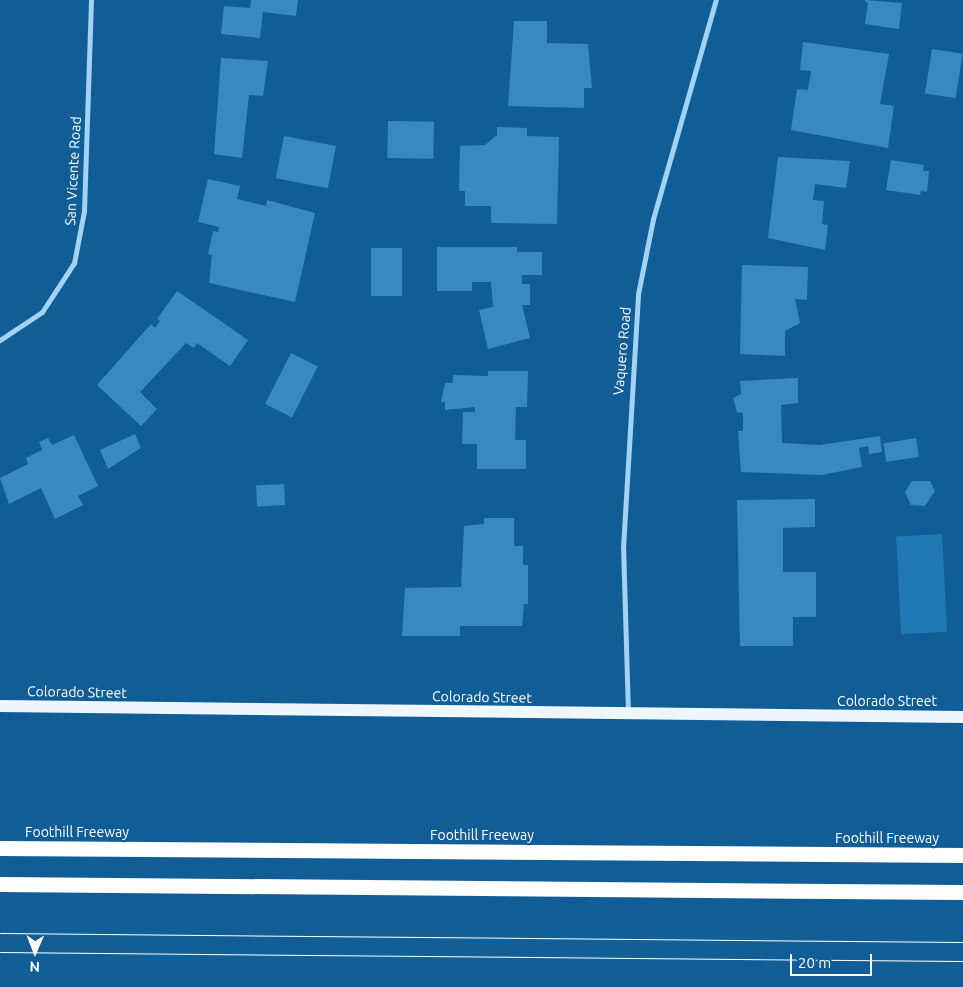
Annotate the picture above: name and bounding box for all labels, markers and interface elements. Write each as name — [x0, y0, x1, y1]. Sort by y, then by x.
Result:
street label: San Vicente Road — [62, 116, 84, 226]
street label: Vaquero Road — [610, 306, 634, 396]
street label: Colorado Street — [27, 683, 127, 701]
street label: Colorado Street — [432, 688, 532, 706]
street label: Colorado Street — [837, 693, 937, 709]
street label: Foothill Freeway — [25, 824, 129, 840]
street label: Foothill Freeway — [430, 827, 534, 843]
street label: Foothill Freeway — [835, 830, 939, 846]
north arrow — [10, 927, 60, 977]
scale bar — [793, 944, 876, 976]
text: 20 m — [798, 954, 831, 971]
text: N — [29, 959, 40, 975]

